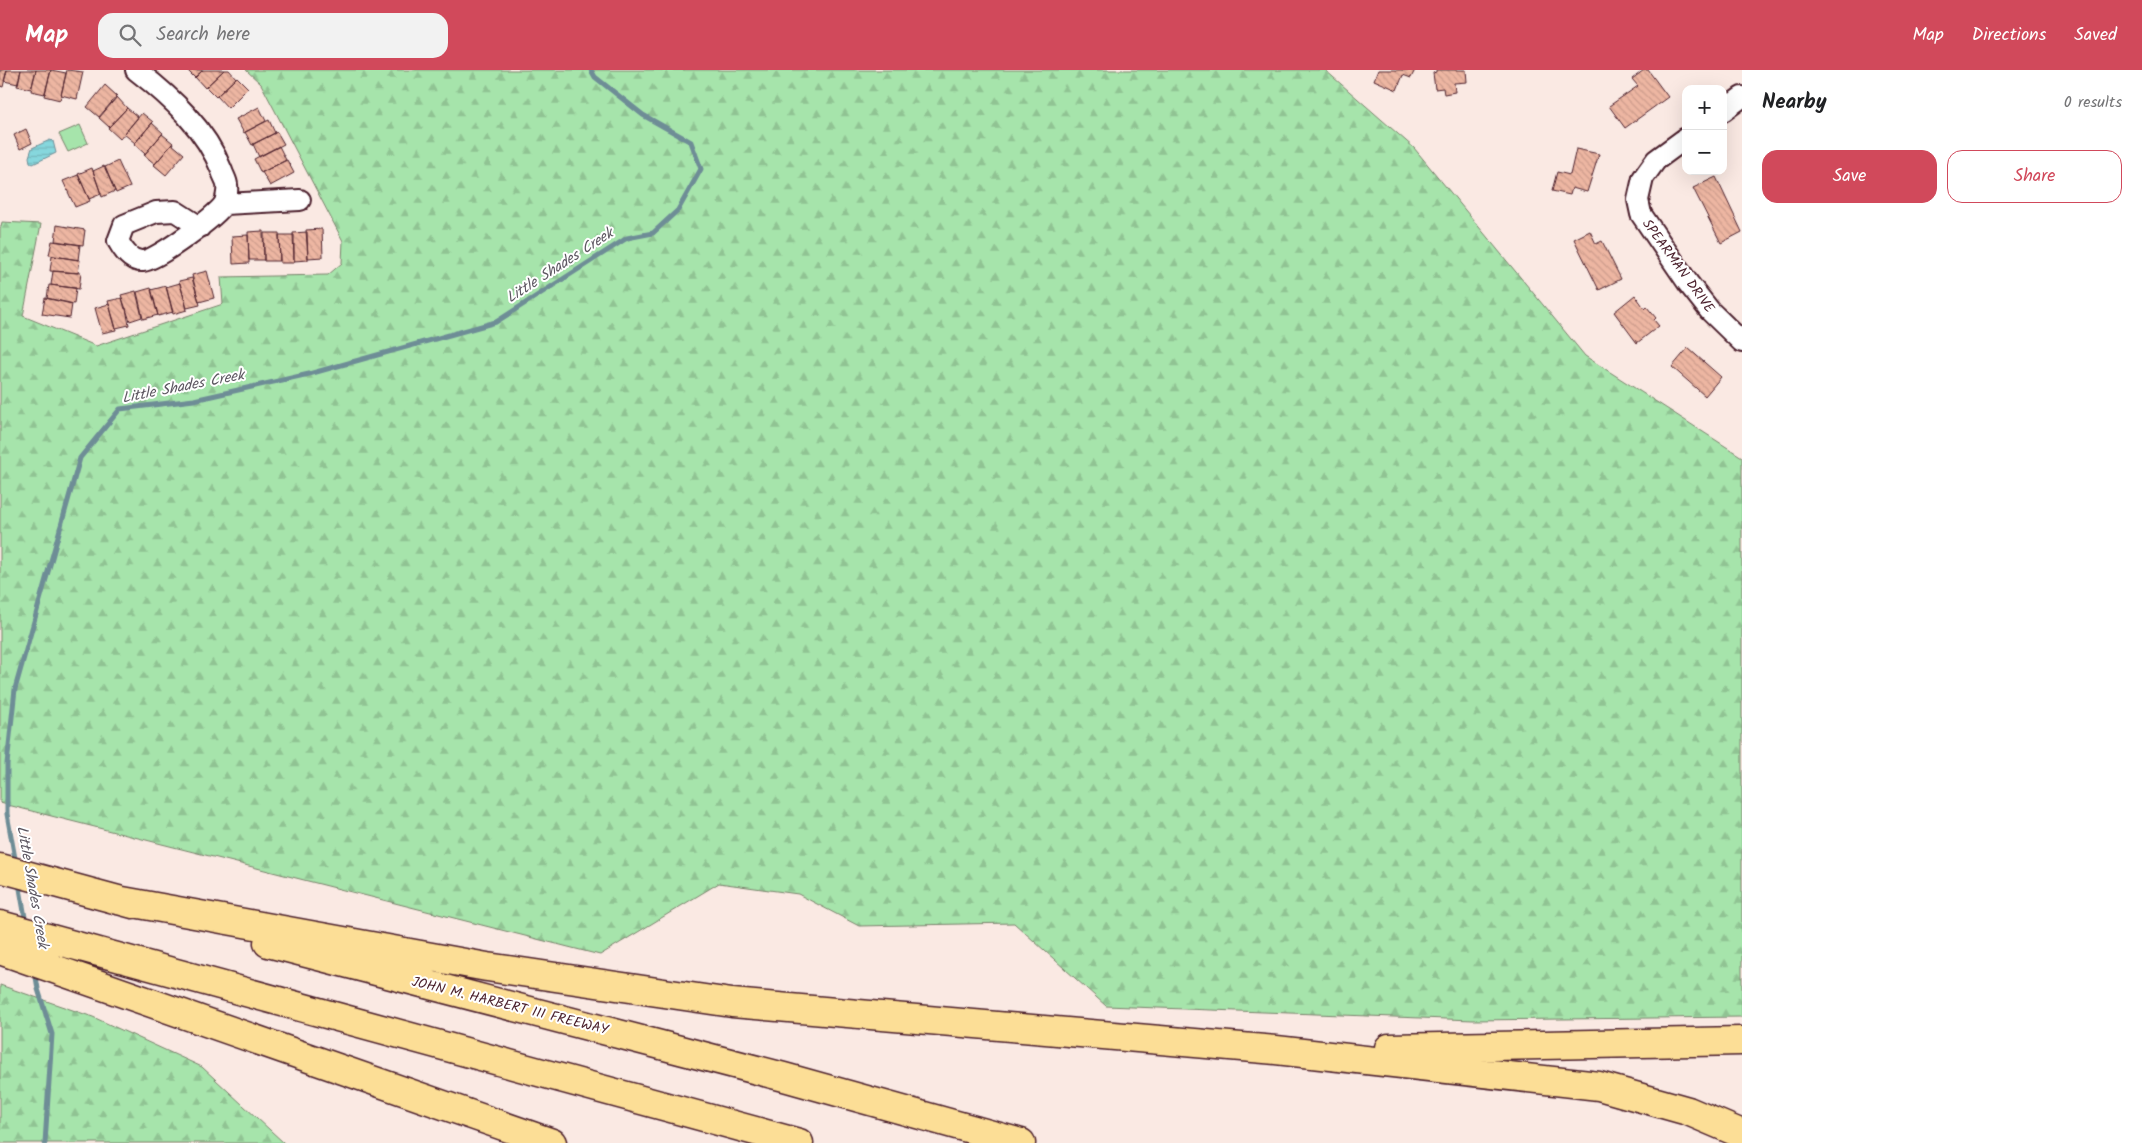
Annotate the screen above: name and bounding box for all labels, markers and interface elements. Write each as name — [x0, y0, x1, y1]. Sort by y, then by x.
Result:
search box — [98, 13, 448, 58]
text: Map — [25, 16, 68, 55]
text: Search here — [156, 20, 250, 50]
icon: search — [116, 21, 144, 49]
text: Map — [1912, 21, 1944, 50]
text: Directions — [1972, 21, 2046, 50]
text: Saved — [2074, 21, 2117, 50]
map controls — [1682, 85, 1727, 175]
button: + — [1682, 85, 1727, 130]
text: Nearby — [1762, 86, 1827, 119]
text: 0 results — [2064, 90, 2122, 115]
button: − — [1682, 130, 1727, 175]
button: Save — [1762, 150, 1937, 203]
button: Share — [1947, 150, 2122, 203]
street label: SPEARMAN DRIVE — [1636, 214, 1720, 318]
water label: Little Shades Creek — [501, 221, 620, 310]
water label: Little Shades Creek — [120, 363, 248, 411]
water label: Little Shades Creek — [9, 824, 55, 952]
street label: JOHN M. HARBERT III FREEWAY — [409, 971, 612, 1041]

